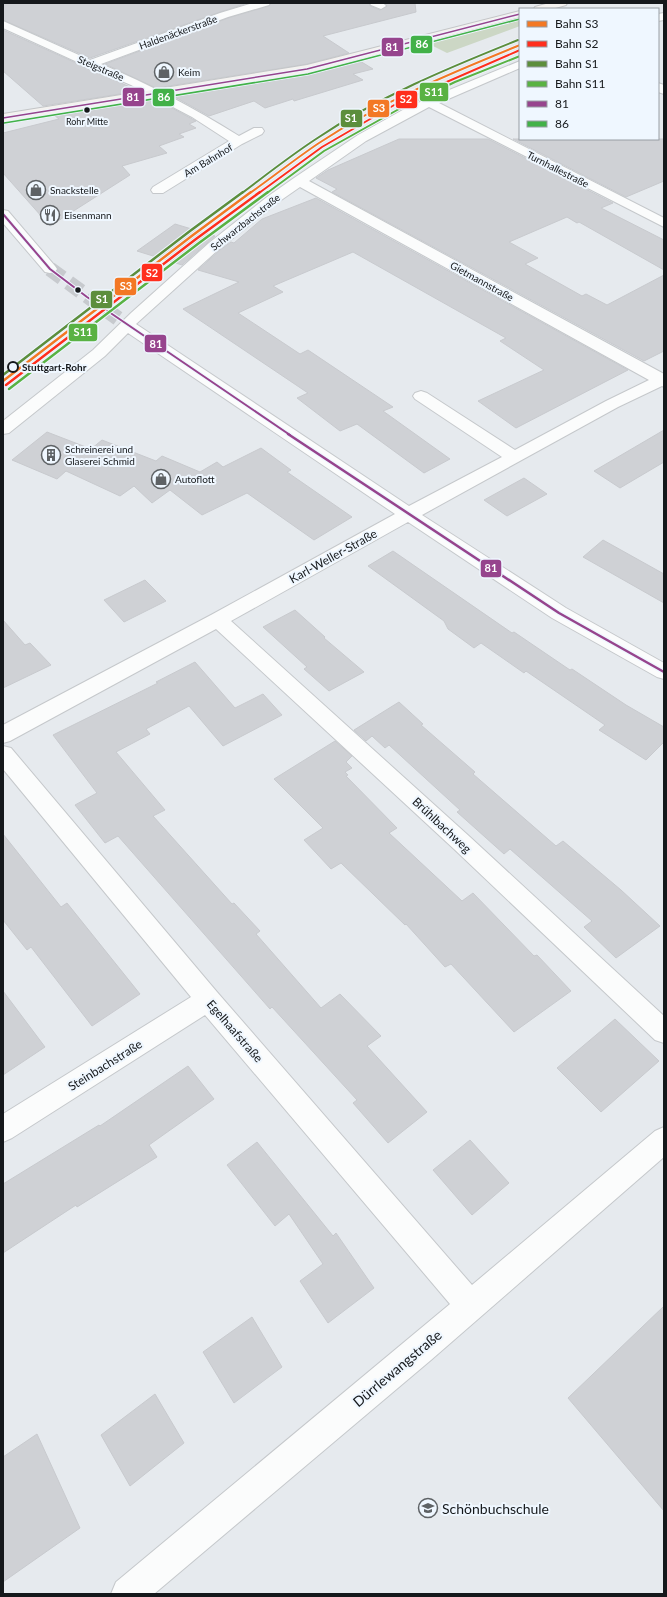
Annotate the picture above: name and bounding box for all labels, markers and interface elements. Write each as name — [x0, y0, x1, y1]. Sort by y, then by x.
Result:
legend — [519, 8, 659, 140]
street label: Haldenäckerstraße — [137, 12, 219, 52]
text: Bahn S3 — [555, 16, 599, 31]
line badge: 86 — [410, 35, 433, 54]
text: Bahn S2 — [555, 36, 599, 51]
line badge: 81 — [381, 37, 404, 57]
text: 86 — [416, 37, 429, 50]
text: 81 — [386, 40, 398, 53]
street label: Steigstraße — [76, 53, 126, 83]
text: Bahn S1 — [555, 56, 599, 71]
shop icon: Keim — [153, 61, 175, 83]
place label: Keim — [178, 66, 200, 78]
text: Bahn S11 — [555, 76, 606, 91]
line badge: S11 — [419, 82, 449, 102]
text: S11 — [425, 85, 443, 98]
line badge: 81 — [122, 87, 145, 107]
line badge: 86 — [152, 88, 175, 107]
text: 81 — [127, 90, 139, 103]
text: 86 — [158, 90, 171, 103]
line badge: S2 — [395, 90, 418, 109]
text: S2 — [400, 92, 412, 105]
text: 81 — [555, 96, 569, 111]
line badge: S3 — [367, 99, 390, 118]
text: S3 — [373, 101, 385, 114]
marker: Rohr Mitte — [82, 105, 92, 115]
line badge: S1 — [340, 109, 363, 128]
text: S1 — [345, 111, 357, 124]
place label: Rohr Mitte — [66, 116, 108, 127]
text: 86 — [555, 116, 569, 131]
street label: Am Bahnhof — [181, 141, 235, 179]
street label: Turnhallestraße — [525, 148, 591, 190]
shop icon: Snackstelle — [25, 179, 47, 201]
place label: Snackstelle — [50, 184, 99, 196]
street label: Schwarzbachstraße — [208, 191, 282, 253]
restaurant icon: Eisenmann — [39, 204, 61, 226]
place label: Eisenmann — [64, 209, 112, 221]
street label: Gietmannstraße — [448, 259, 516, 303]
line badge: S2 — [141, 263, 163, 282]
text: S2 — [146, 266, 158, 279]
line badge: S3 — [114, 277, 137, 296]
text: S3 — [120, 279, 132, 292]
unlabelled marker — [73, 285, 83, 295]
line badge: S1 — [90, 290, 113, 309]
text: S1 — [96, 292, 108, 305]
line badge: S11 — [68, 323, 98, 342]
text: S11 — [74, 325, 92, 338]
line badge: 81 — [144, 334, 167, 353]
text: 81 — [150, 337, 162, 350]
marker: Stuttgart-Rohr — [7, 361, 19, 373]
place label: Stuttgart-Rohr — [22, 361, 87, 373]
place label: Schreinerei und Glaserei Schmid — [65, 443, 135, 467]
building icon: Schreinerei und Glaserei Schmid — [40, 444, 62, 466]
shop icon: Autoflott — [150, 468, 172, 490]
place label: Autoflott — [175, 473, 215, 485]
street label: Karl-Weller-Straße — [286, 526, 380, 586]
line badge: 81 — [480, 559, 502, 578]
text: 81 — [485, 561, 497, 574]
street label: Brühlbachweg — [409, 794, 475, 856]
street label: Egelhaafstraße — [204, 997, 266, 1065]
street label: Steinbachstraße — [65, 1036, 145, 1094]
street label: Dürrlewangstraße — [349, 1326, 445, 1410]
school or university icon: Schönbuchschule — [417, 1497, 439, 1519]
place label: Schönbuchschule — [442, 1500, 549, 1517]

